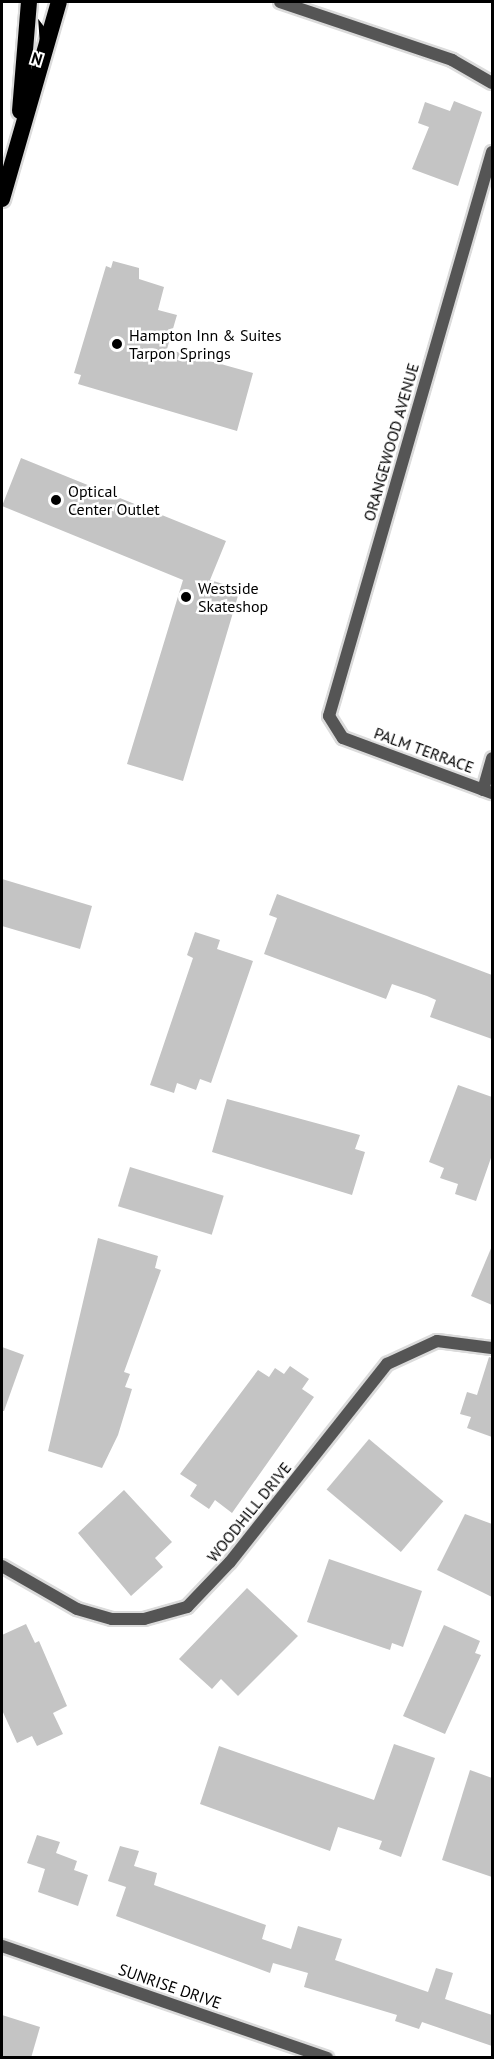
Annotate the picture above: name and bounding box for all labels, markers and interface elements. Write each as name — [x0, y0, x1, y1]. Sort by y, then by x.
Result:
north arrow — [12, 12, 72, 72]
text: N — [29, 48, 45, 70]
place label: Hampton Inn & Suites Tarpon Springs — [129, 325, 281, 363]
marker: Hampton Inn & Suites Tarpon Springs — [110, 337, 124, 351]
street label: ORANGEWOOD AVENUE — [359, 360, 423, 524]
place label: Optical Center Outlet — [68, 481, 160, 519]
marker: Optical Center Outlet — [49, 493, 63, 507]
place label: Westside Skateshop — [198, 578, 268, 616]
marker: Westside Skateshop — [179, 590, 193, 604]
street label: PALM TERRACE — [371, 723, 477, 777]
street label: WOODHILL DRIVE — [203, 1458, 295, 1566]
street label: SUNRISE DRIVE — [116, 1959, 224, 2013]

